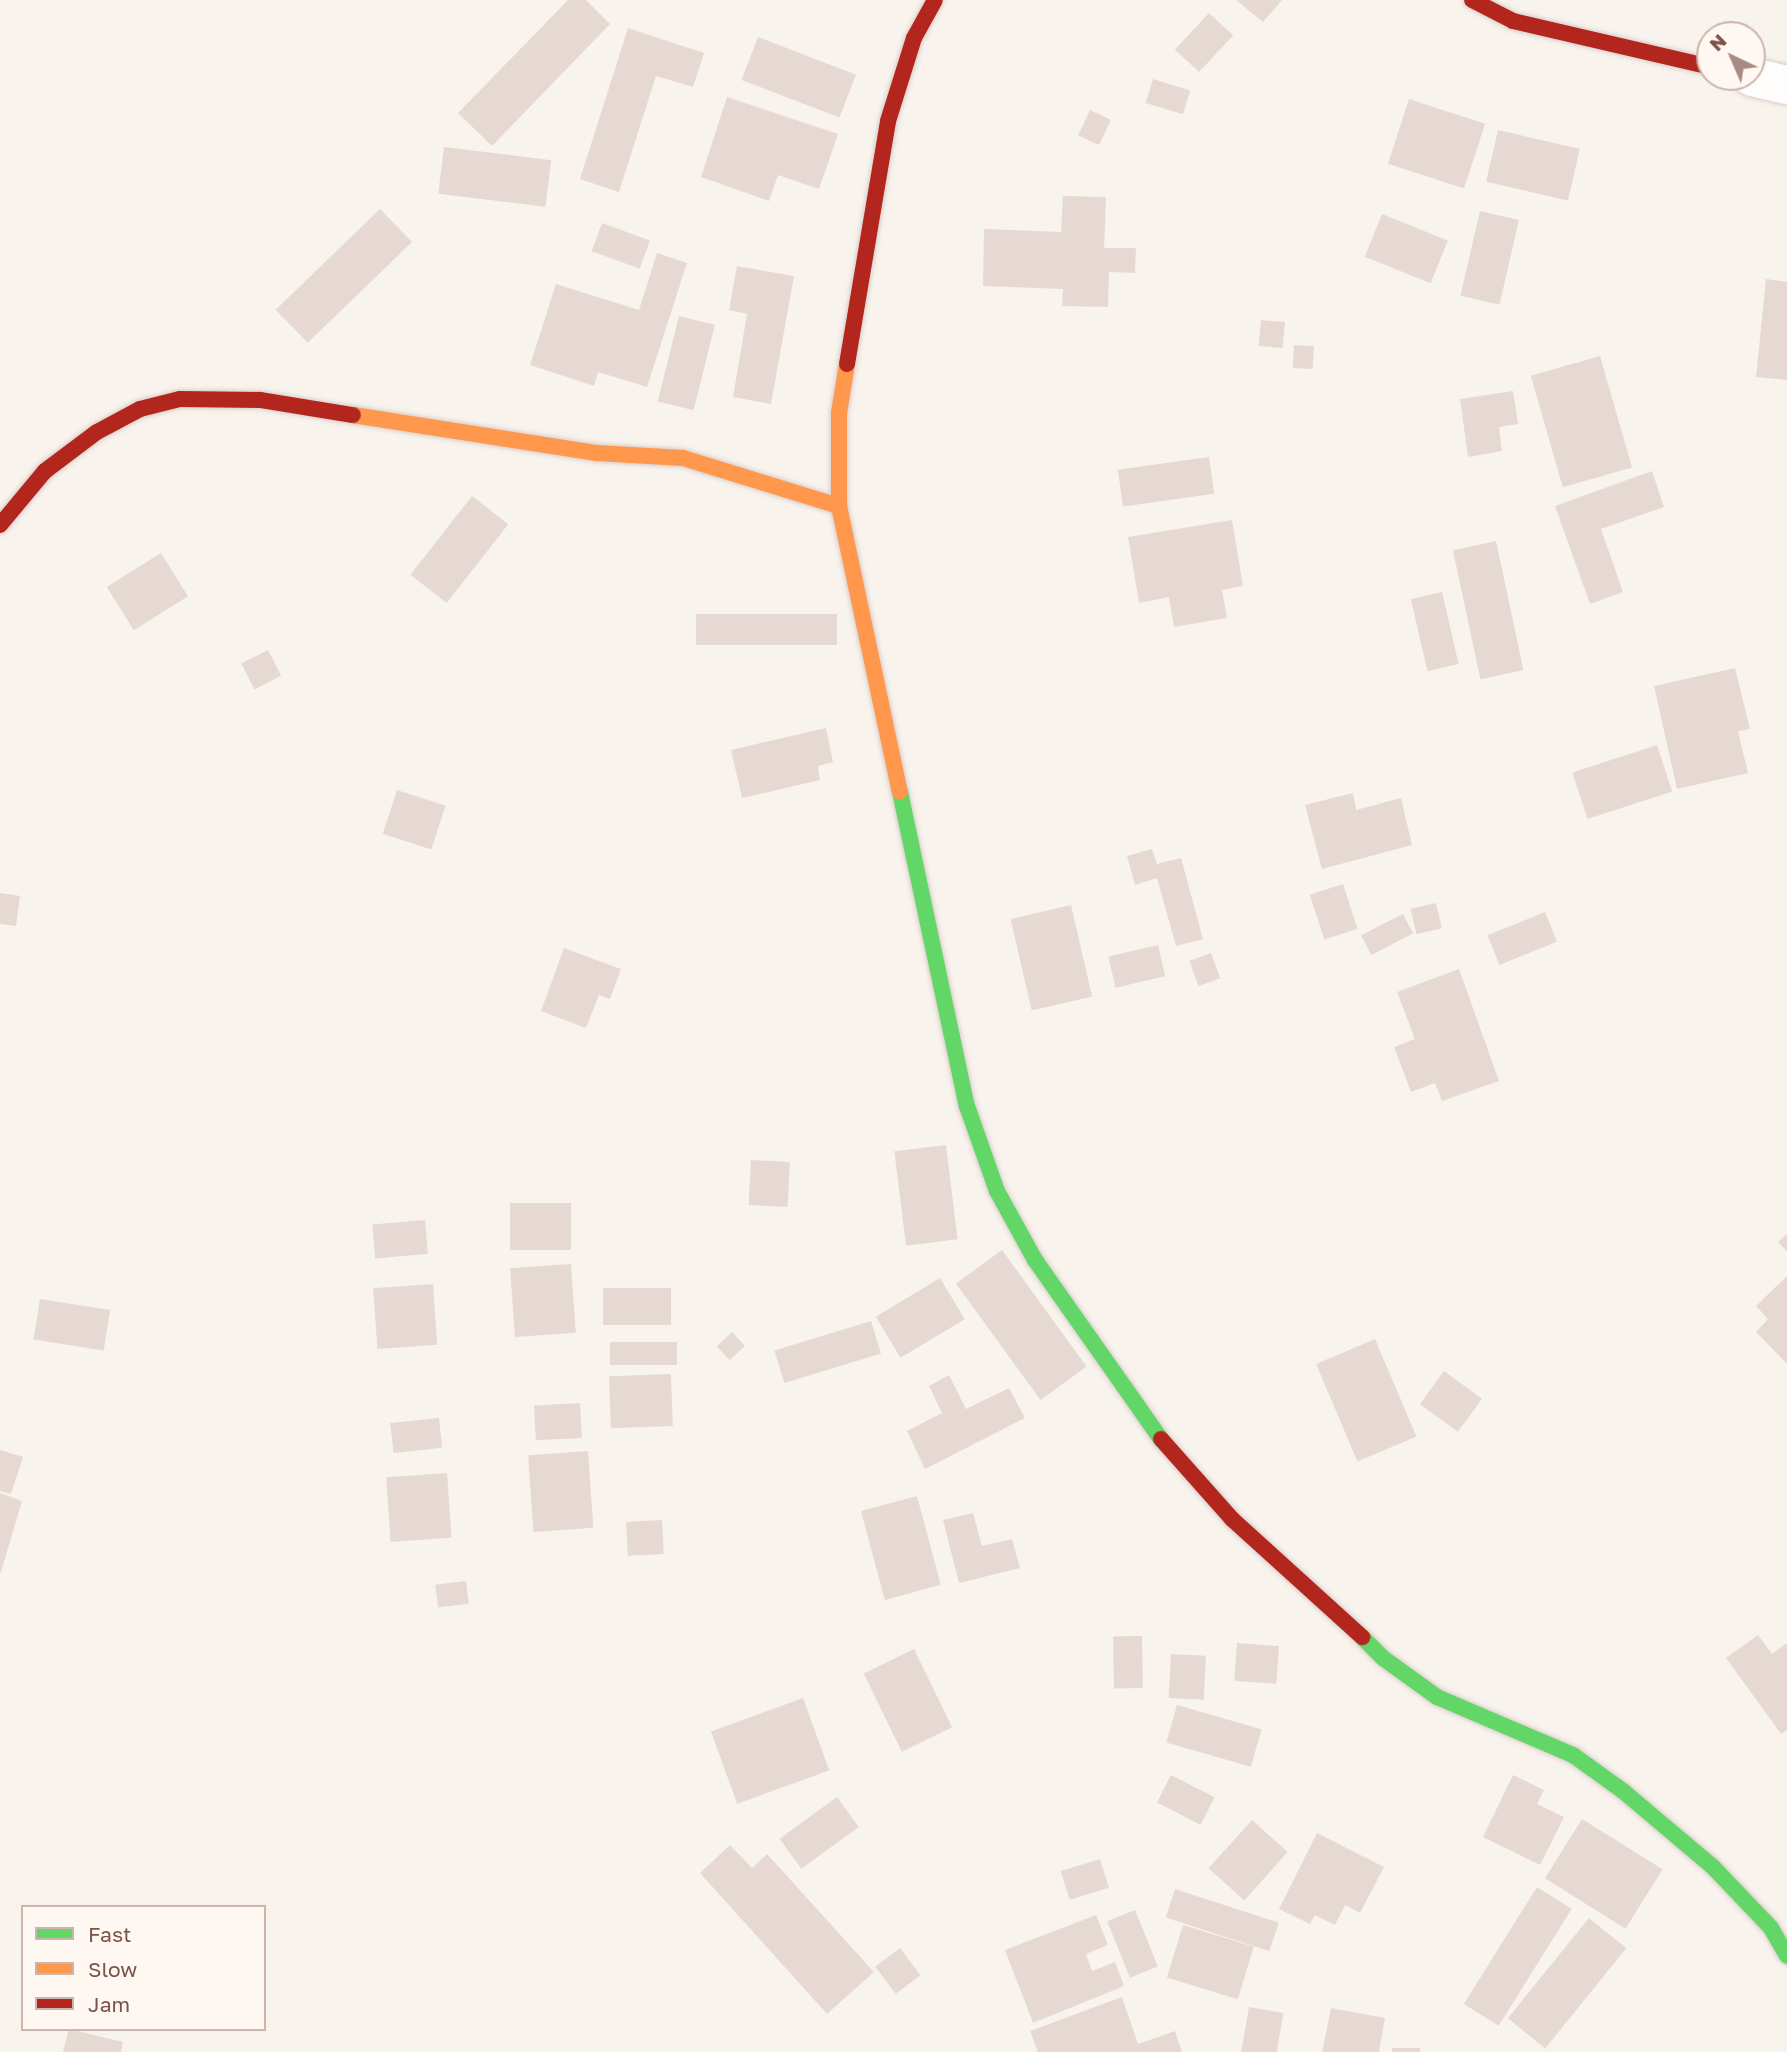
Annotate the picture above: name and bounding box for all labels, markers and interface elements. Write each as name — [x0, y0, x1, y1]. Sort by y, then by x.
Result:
north arrow — [1696, 21, 1766, 91]
text: N — [1704, 29, 1731, 55]
legend — [21, 1905, 266, 2031]
text: Fast — [88, 1921, 131, 1947]
text: Slow — [88, 1956, 137, 1982]
text: Jam — [88, 1991, 130, 2017]

